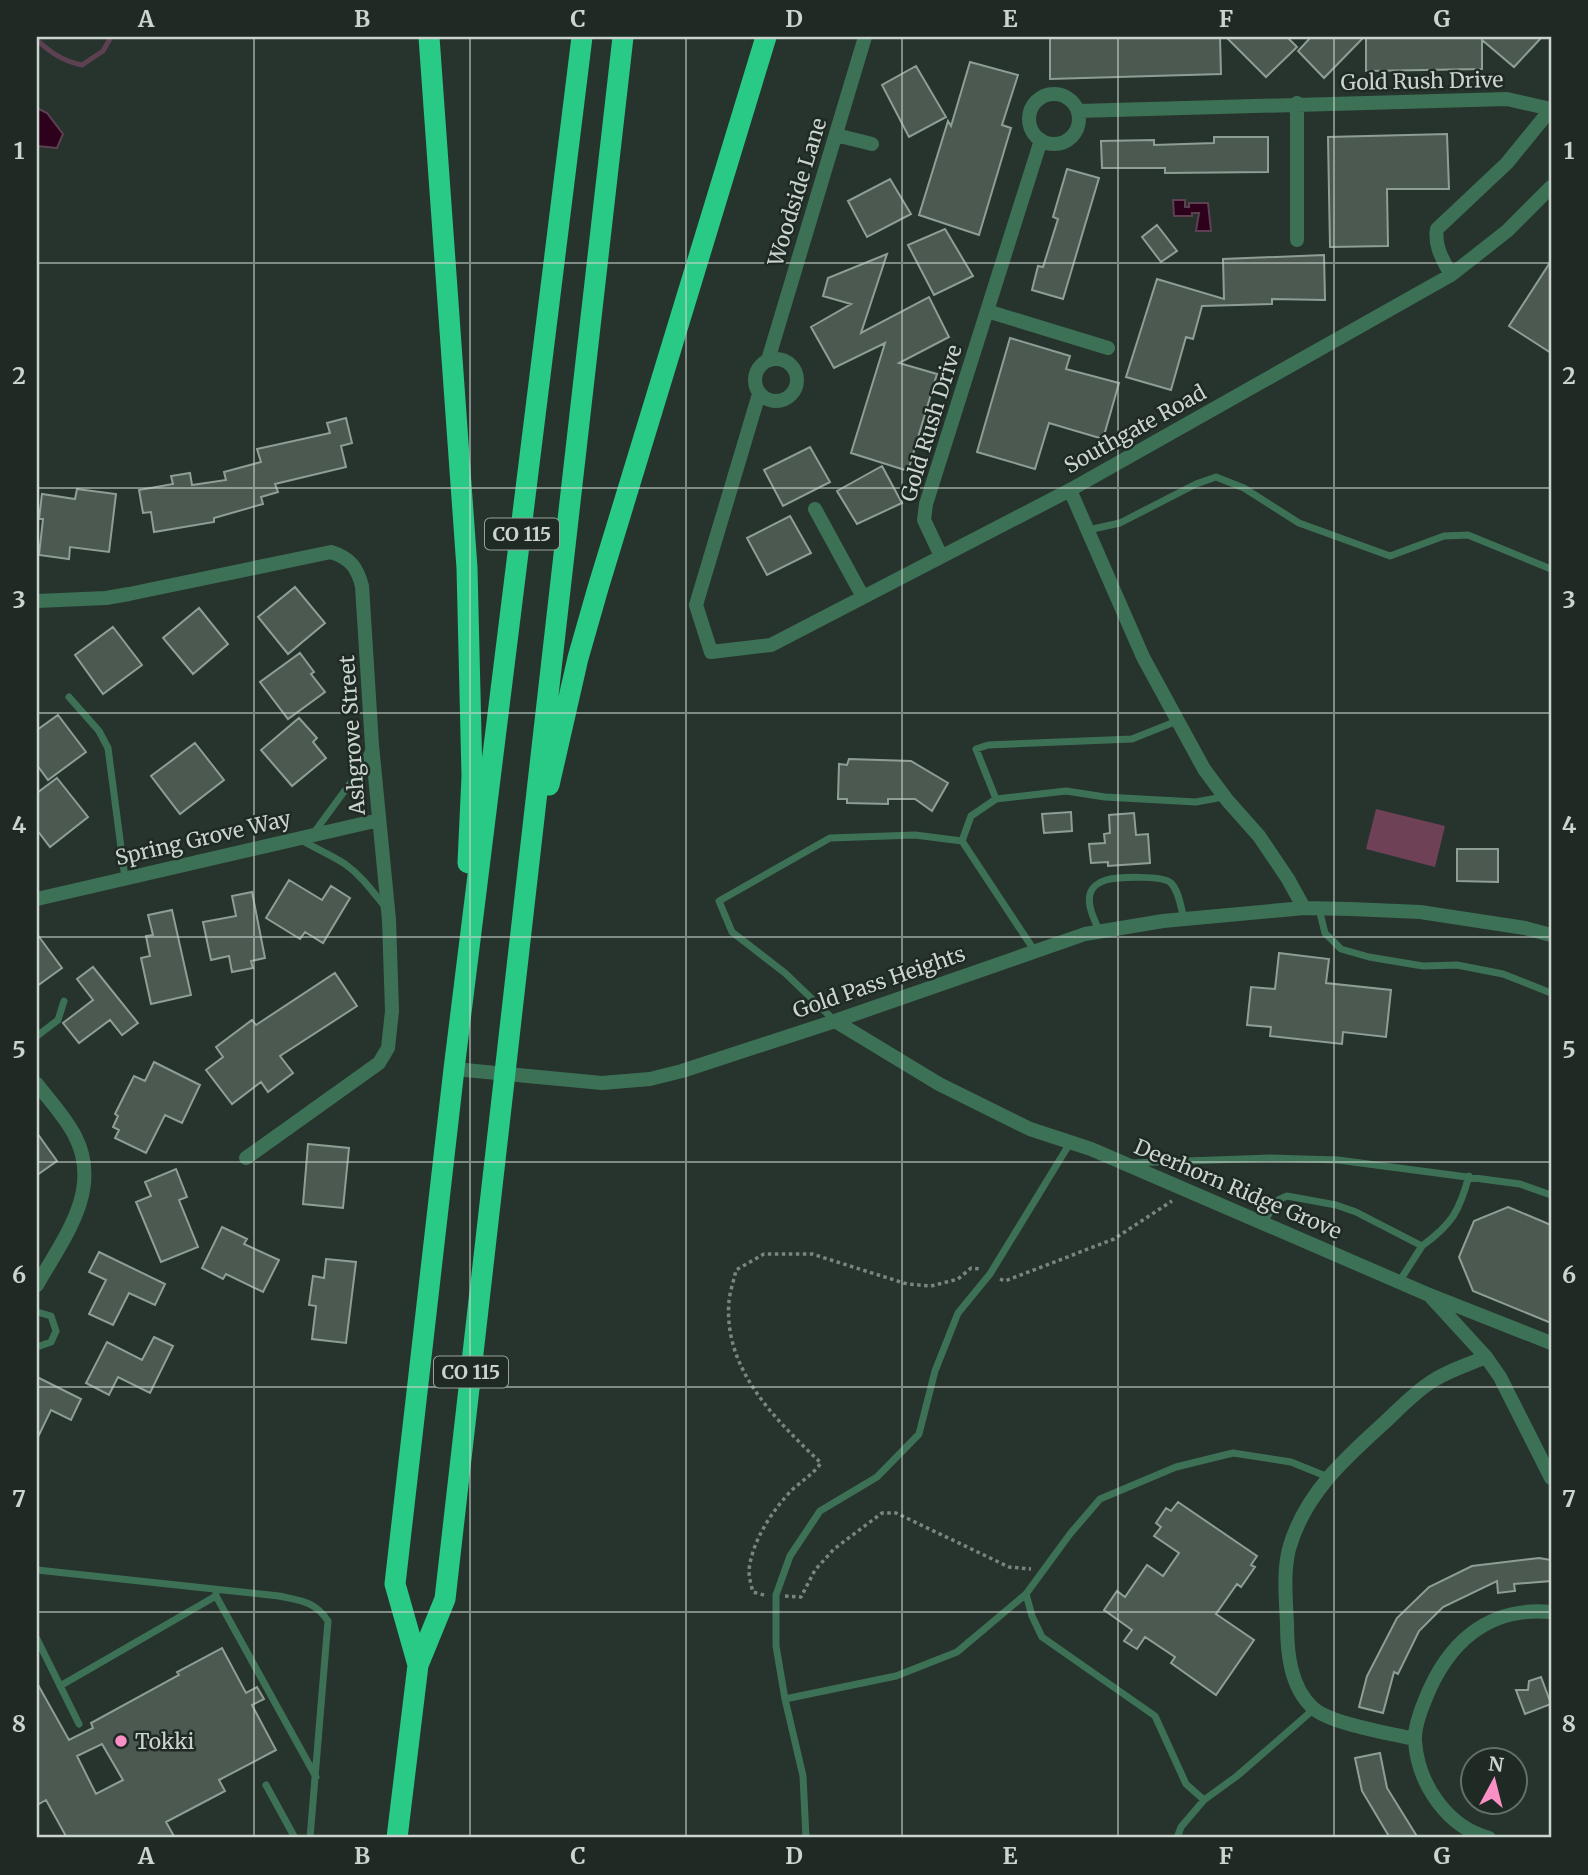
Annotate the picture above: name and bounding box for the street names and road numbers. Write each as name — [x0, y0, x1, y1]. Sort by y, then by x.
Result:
street label: Gold Rush Drive — [1340, 66, 1504, 96]
street label: Woodside Lane — [761, 115, 832, 270]
street label: Gold Rush Drive — [894, 341, 968, 505]
street label: Southgate Road — [1059, 379, 1211, 479]
road number: CO 115 — [485, 519, 559, 550]
street label: Ashgrove Street — [333, 654, 371, 817]
street label: Spring Grove Way — [113, 804, 294, 871]
street label: Gold Pass Heights — [789, 940, 969, 1024]
street label: Deerhorn Ridge Grove — [1130, 1133, 1346, 1245]
road number: CO 115 — [434, 1356, 508, 1388]

